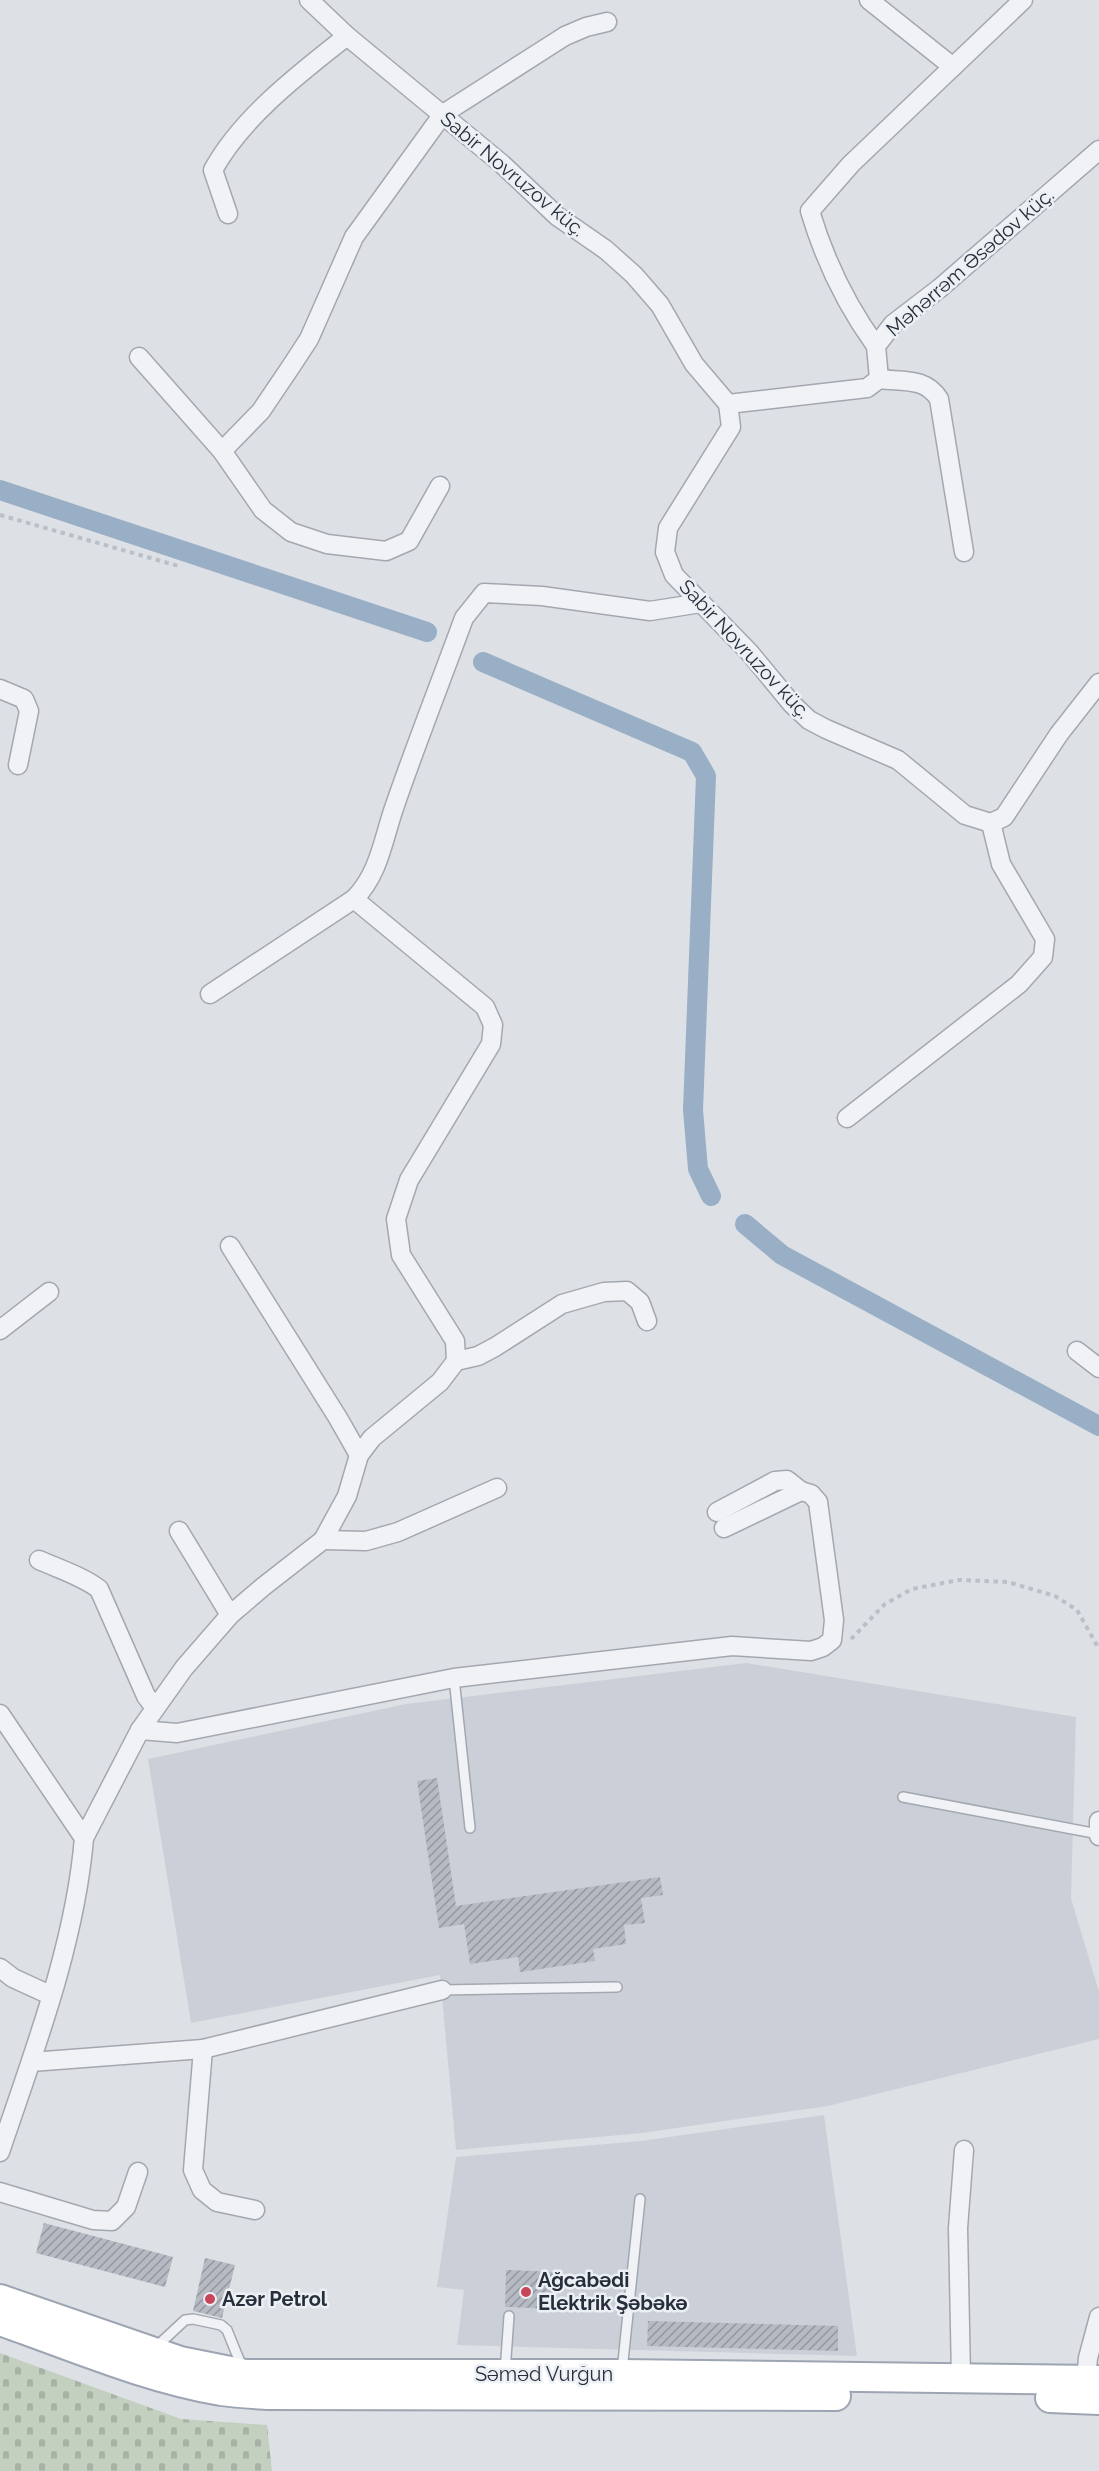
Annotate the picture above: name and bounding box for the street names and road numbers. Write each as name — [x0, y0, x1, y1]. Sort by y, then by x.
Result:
street label: Sabir Novruzov küç. — [436, 107, 590, 241]
street label: Məhərrəm Əsədov küç. — [881, 183, 1059, 341]
street label: Sabir Novruzov küç. — [674, 574, 816, 724]
street label: Səməd Vurğun — [475, 2362, 613, 2386]

